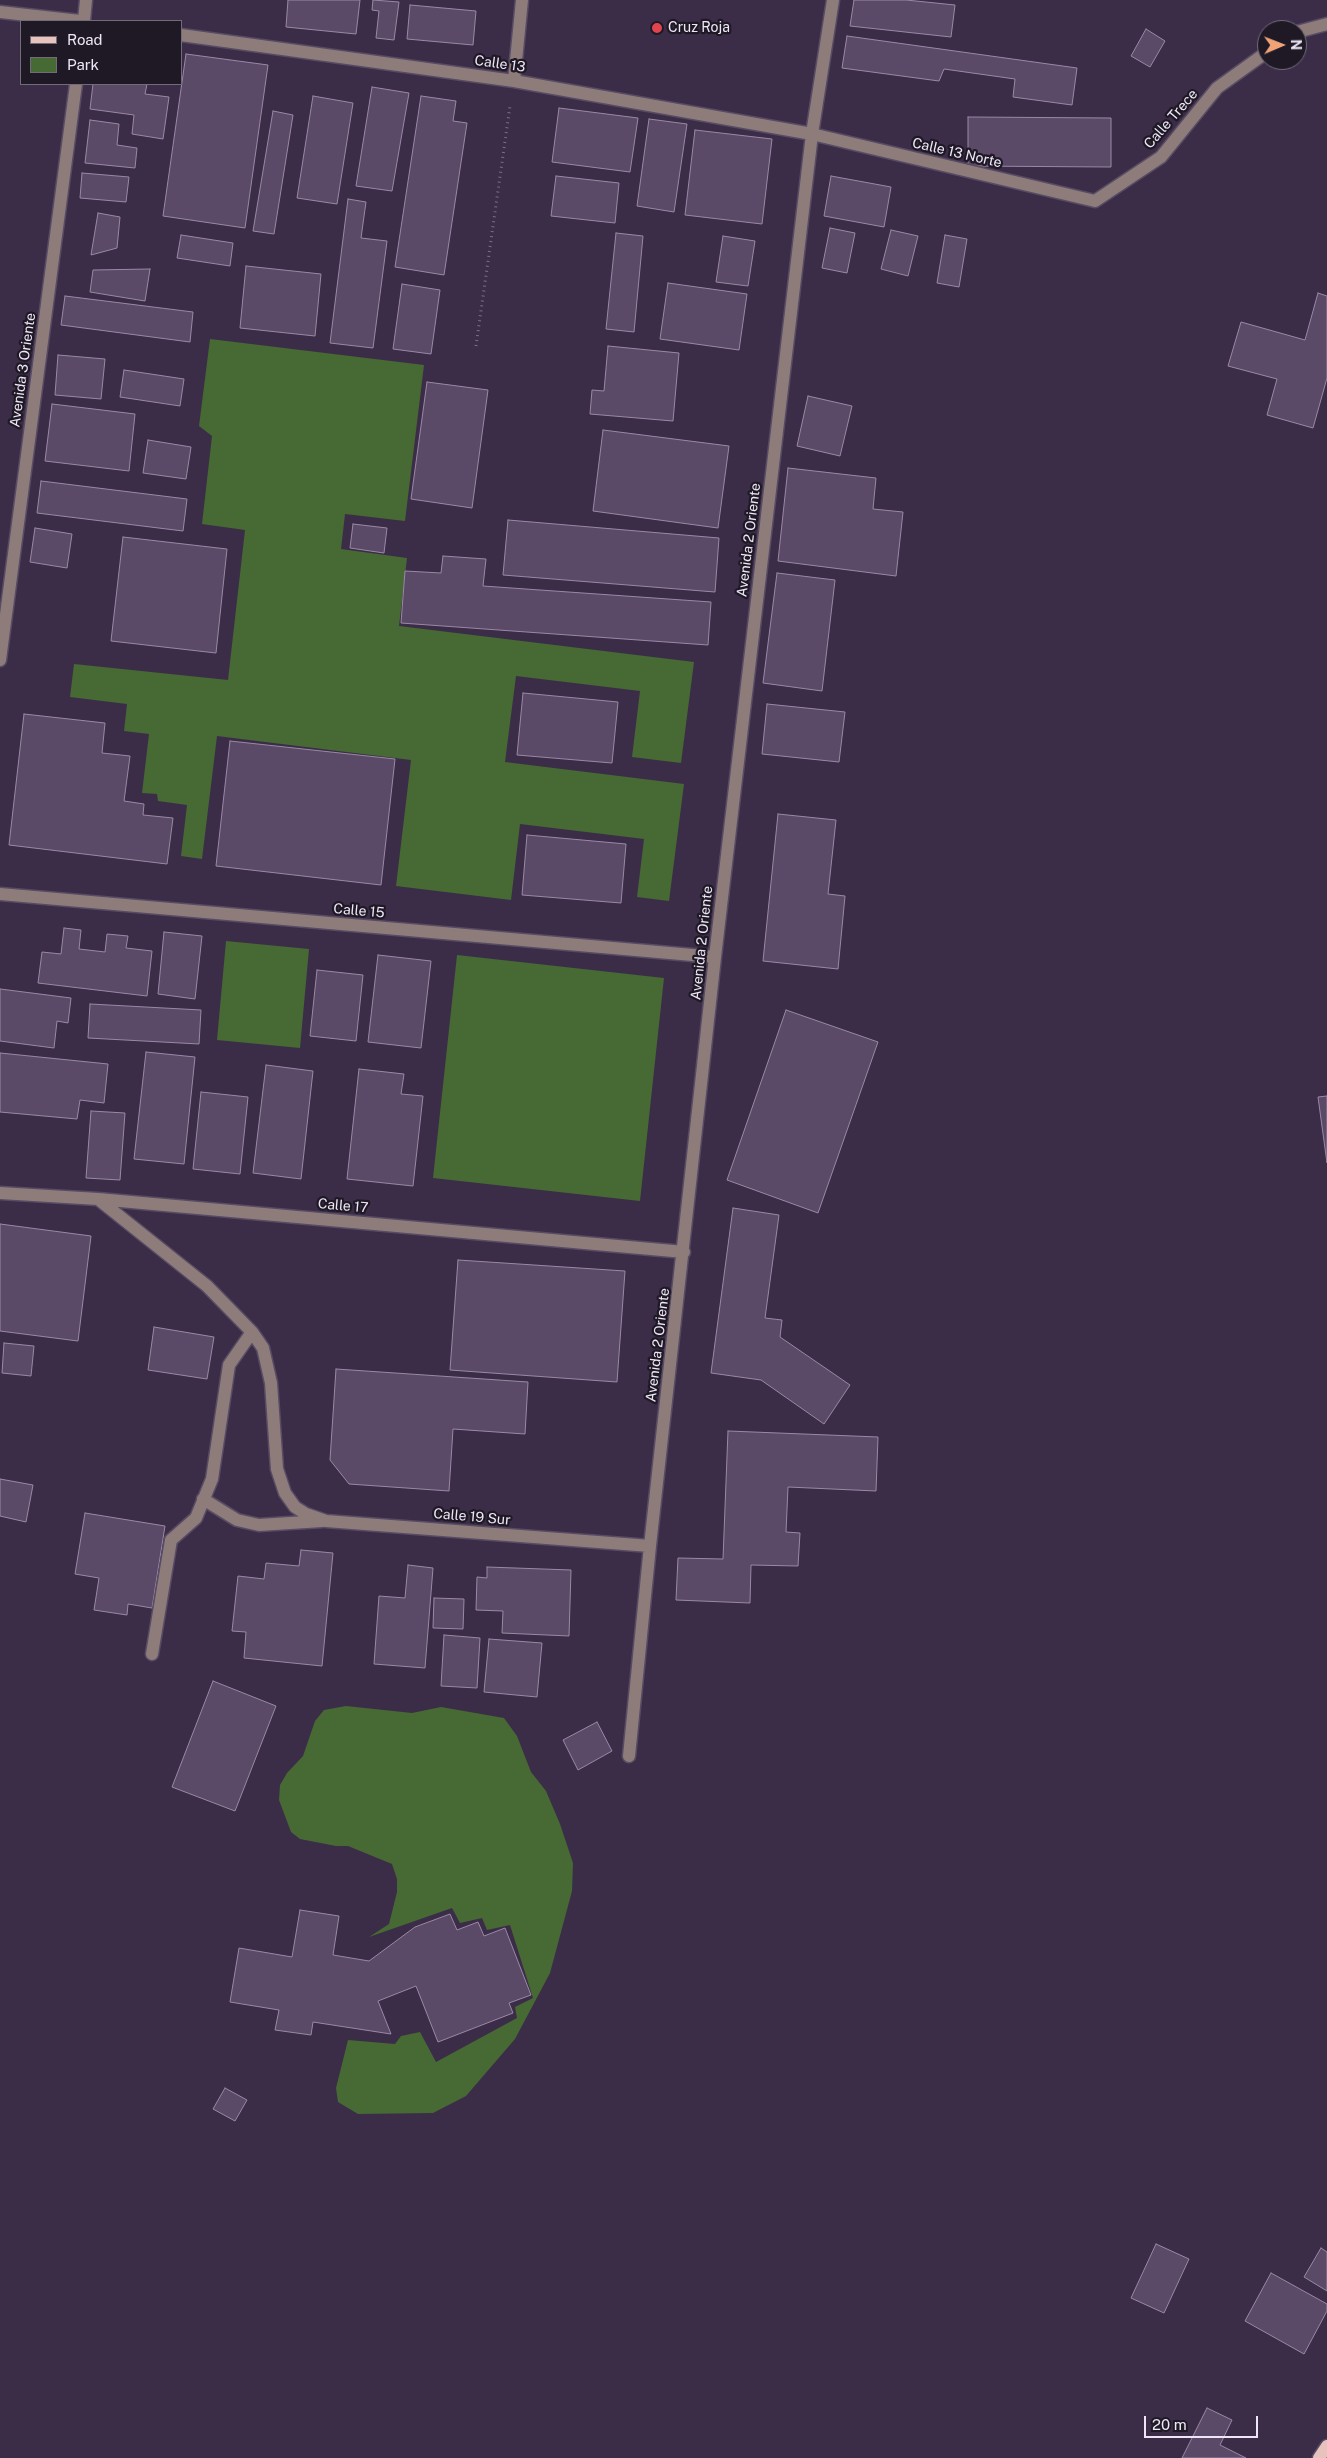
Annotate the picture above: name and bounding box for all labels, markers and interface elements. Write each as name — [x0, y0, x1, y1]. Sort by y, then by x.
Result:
legend — [20, 20, 182, 85]
place label: Cruz Roja — [668, 20, 730, 36]
north arrow — [1257, 20, 1307, 70]
marker: Cruz Roja — [650, 21, 664, 35]
text: Road — [67, 31, 103, 48]
text: N — [1288, 39, 1304, 50]
street label: Calle 13 — [474, 52, 526, 76]
text: Park — [67, 56, 99, 73]
street label: Calle Trece — [1141, 86, 1201, 152]
street label: Calle 13 Norte — [911, 135, 1003, 171]
street label: Avenida 3 Oriente — [7, 312, 39, 428]
street label: Avenida 2 Oriente — [734, 482, 764, 598]
street label: Avenida 2 Oriente — [688, 885, 716, 1001]
street label: Calle 15 — [333, 900, 385, 922]
street label: Calle 17 — [317, 1195, 369, 1217]
street label: Avenida 2 Oriente — [643, 1287, 673, 1403]
street label: Calle 19 Sur — [433, 1505, 511, 1529]
scale bar — [1147, 2406, 1261, 2438]
text: 20 m — [1152, 2416, 1187, 2433]

